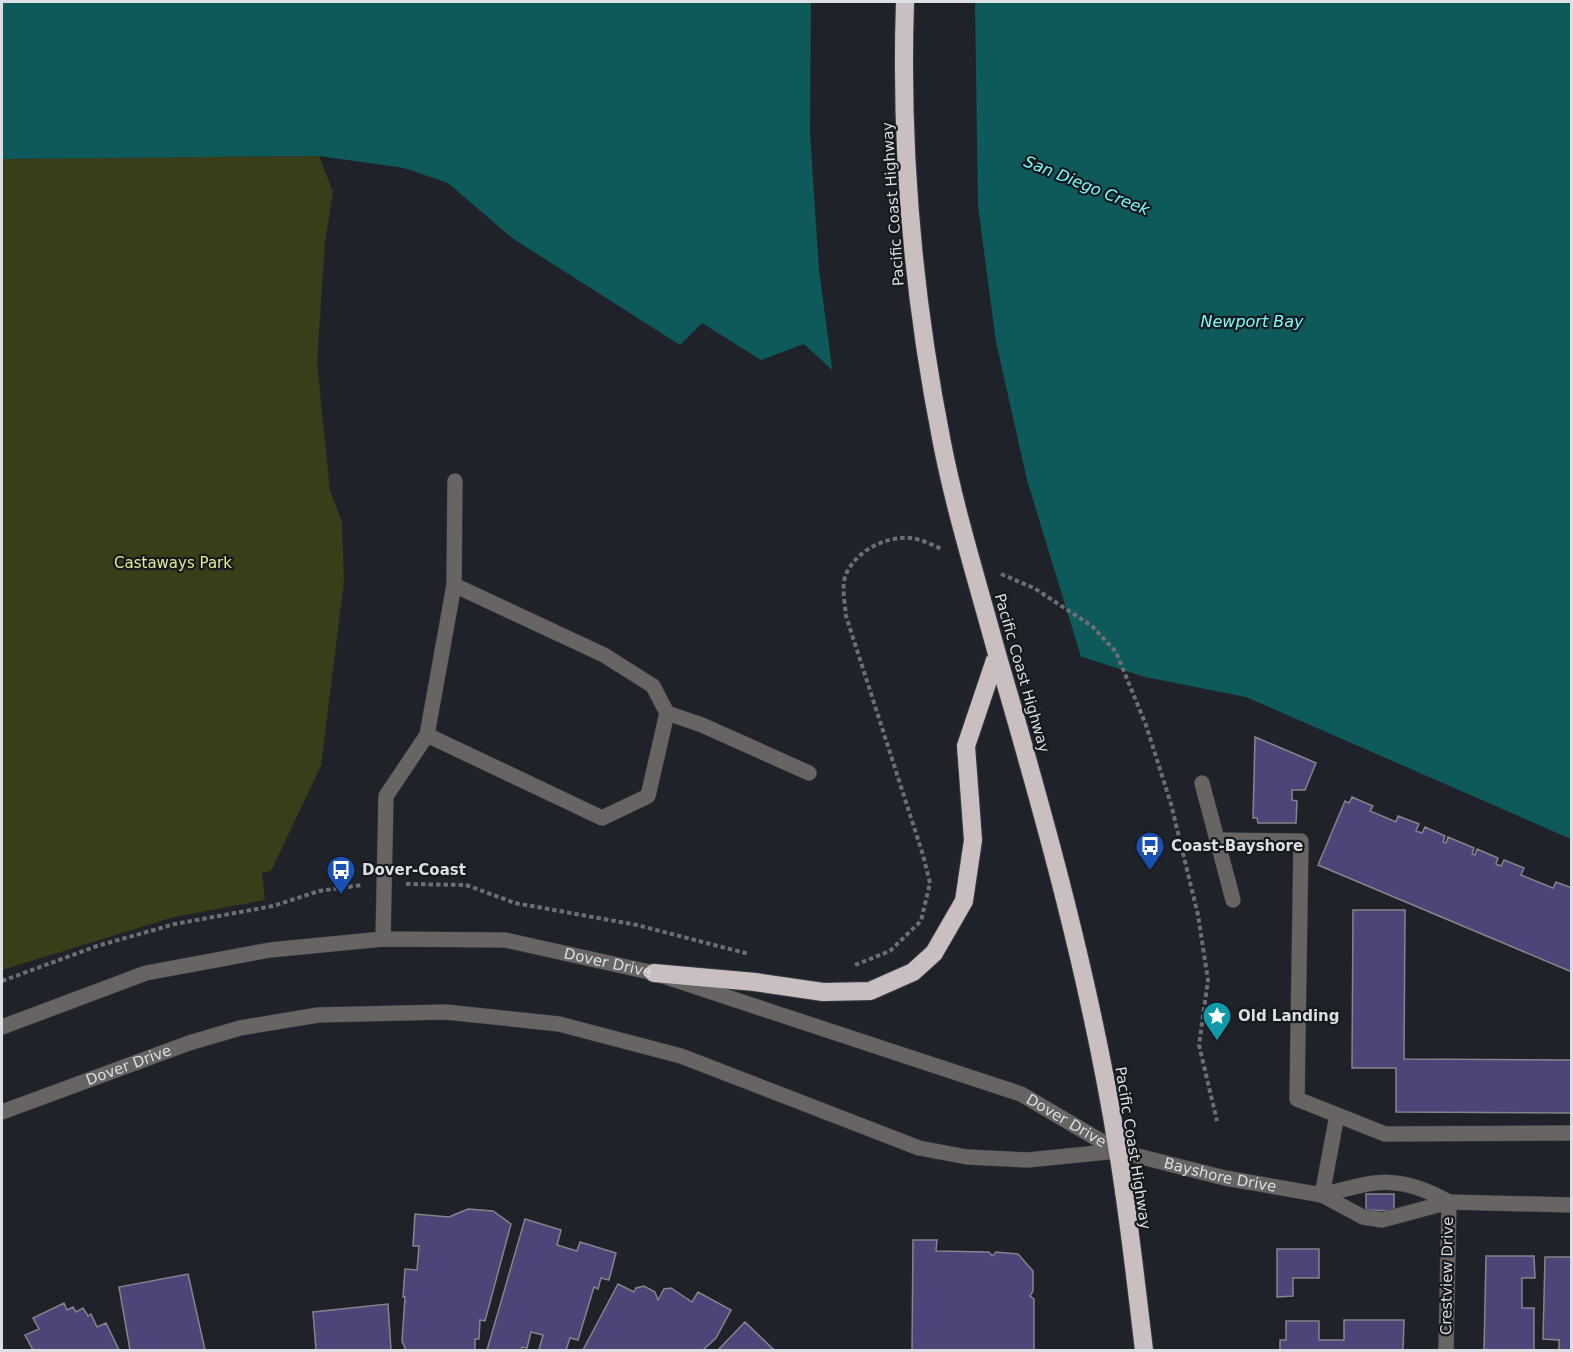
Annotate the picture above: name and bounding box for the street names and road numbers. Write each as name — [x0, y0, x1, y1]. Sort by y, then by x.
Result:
street label: Pacific Coast Highway — [878, 121, 908, 287]
street label: Pacific Coast Highway — [991, 591, 1053, 755]
street label: Dover Drive — [562, 944, 654, 981]
street label: Dover Drive — [83, 1041, 174, 1089]
street label: Pacific Coast Highway — [1111, 1065, 1155, 1231]
street label: Dover Drive — [1023, 1090, 1110, 1151]
street label: Bayshore Drive — [1162, 1154, 1278, 1196]
street label: Crestview Drive — [1437, 1217, 1457, 1335]

